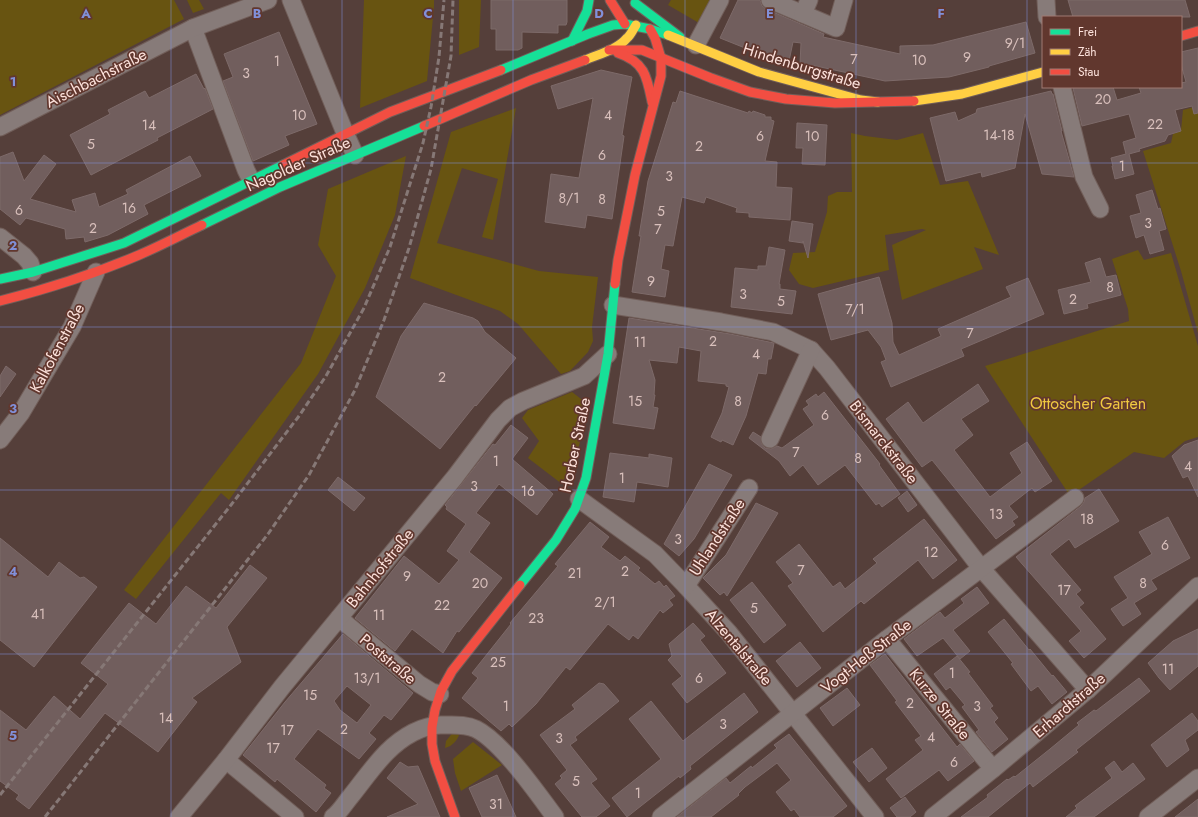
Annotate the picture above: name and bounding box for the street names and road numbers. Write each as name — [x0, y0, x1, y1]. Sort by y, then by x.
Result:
street label: Hindenburgstraße — [740, 37, 864, 95]
street label: Aischbachstraße — [41, 43, 151, 113]
street label: Nagolder Straße — [242, 131, 354, 197]
street label: Kalkofenstraße — [24, 299, 90, 397]
street label: Horber Straße — [554, 395, 596, 495]
street label: Bismarckstraße — [844, 395, 924, 489]
street label: Uhlandstraße — [683, 494, 751, 580]
street label: Bahnhofstraße — [341, 524, 419, 612]
street label: Alzentalstraße — [700, 604, 778, 690]
street label: Vogt-Heß-Straße — [816, 613, 916, 699]
street label: Poststraße — [355, 628, 421, 690]
street label: Kurze Straße — [904, 663, 976, 745]
street label: Erhardtstraße — [1028, 667, 1110, 743]

